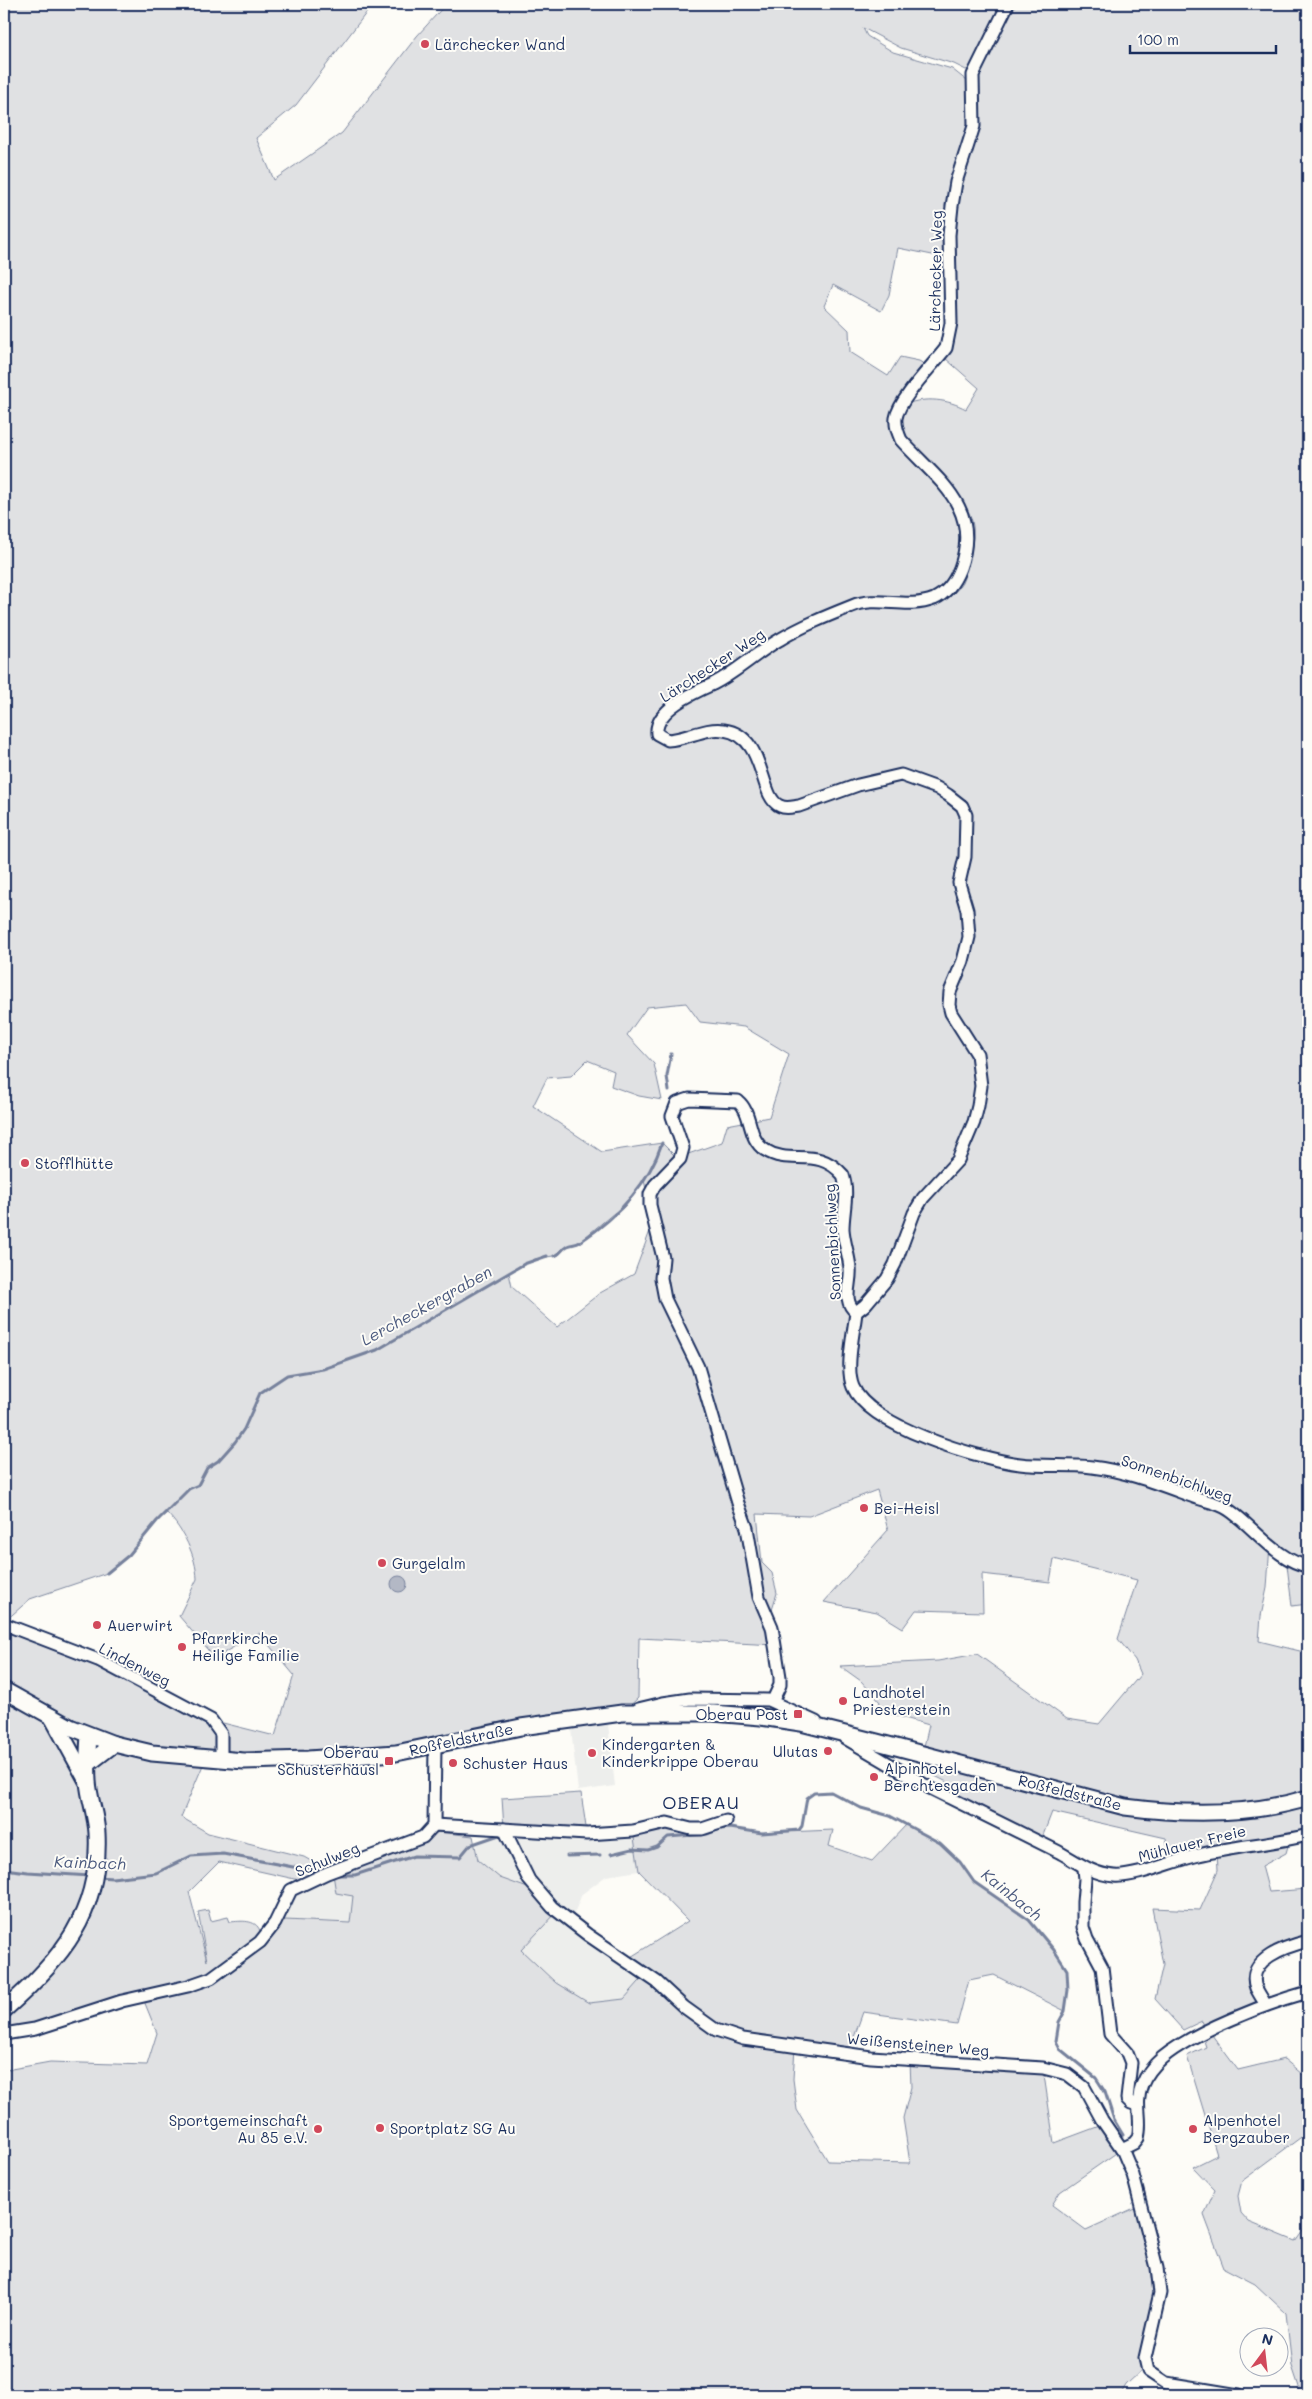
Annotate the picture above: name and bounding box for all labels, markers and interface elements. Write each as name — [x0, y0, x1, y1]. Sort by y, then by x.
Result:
scale bar — [1130, 22, 1276, 54]
text: 100 m — [1137, 29, 1179, 49]
place label: Lärchecker Wand — [435, 34, 565, 54]
marker: Lärchecker Wand — [419, 38, 431, 50]
street label: Lärchecker Weg — [924, 210, 946, 332]
street label: Lärchecker Weg — [656, 624, 768, 706]
place label: Stofflhütte — [35, 1153, 114, 1173]
marker: Stofflhütte — [19, 1157, 31, 1169]
street label: Sonnenbichlweg — [819, 1183, 845, 1301]
water label: Lercheckergraben — [357, 1260, 495, 1350]
street label: Sonnenbichlweg — [1119, 1450, 1236, 1506]
place label: Bei-Heisl — [874, 1498, 939, 1518]
marker: Bei-Heisl — [858, 1502, 870, 1514]
place label: Gurgelalm — [392, 1553, 466, 1573]
marker: Gurgelalm — [376, 1557, 388, 1569]
place label: Auerwirt — [107, 1615, 173, 1635]
marker: Auerwirt — [91, 1619, 103, 1631]
place label: Pfarrkirche Heilige Familie — [192, 1628, 300, 1665]
street label: Lindenweg — [96, 1637, 174, 1691]
marker: Pfarrkirche Heilige Familie — [176, 1641, 188, 1653]
place label: Landhotel Priesterstein — [853, 1682, 950, 1719]
marker: Landhotel Priesterstein — [837, 1695, 849, 1707]
place label: Oberau Post — [695, 1704, 788, 1724]
marker: Oberau Post — [792, 1708, 804, 1720]
street label: Roßfeldstraße — [407, 1718, 515, 1760]
place label: Kindergarten & Kinderkrippe Oberau — [602, 1734, 759, 1771]
place label: Ulutas — [773, 1741, 818, 1761]
place label: Oberau Schusterhäusl — [277, 1742, 379, 1779]
marker: Ulutas — [822, 1745, 834, 1757]
marker: Kindergarten & Kinderkrippe Oberau — [586, 1747, 598, 1759]
place label: Schuster Haus — [463, 1753, 568, 1773]
marker: Oberau Schusterhäusl — [383, 1755, 395, 1767]
marker: Schuster Haus — [447, 1757, 459, 1769]
place label: Alpinhotel Berchtesgaden — [884, 1758, 996, 1795]
street label: Roßfeldstraße — [1016, 1769, 1124, 1815]
marker: Alpinhotel Berchtesgaden — [868, 1771, 880, 1783]
district label: OBERAU — [662, 1790, 740, 1814]
street label: Mühlauer Freie — [1136, 1820, 1248, 1866]
street label: Schulweg — [292, 1837, 362, 1881]
water label: Kainbach — [54, 1850, 126, 1874]
water label: Kainbach — [977, 1863, 1047, 1925]
street label: Weißensteiner Weg — [846, 2028, 990, 2060]
place label: Sportgemeinschaft Au 85 e.V. — [169, 2110, 308, 2147]
place label: Alpenhotel Bergzauber — [1203, 2110, 1290, 2147]
place label: Sportplatz SG Au — [390, 2118, 516, 2138]
marker: Sportplatz SG Au — [374, 2122, 386, 2134]
marker: Sportgemeinschaft Au 85 e.V. — [312, 2123, 324, 2135]
marker: Alpenhotel Bergzauber — [1187, 2123, 1199, 2135]
north arrow — [1240, 2326, 1290, 2376]
text: N — [1260, 2328, 1275, 2350]

